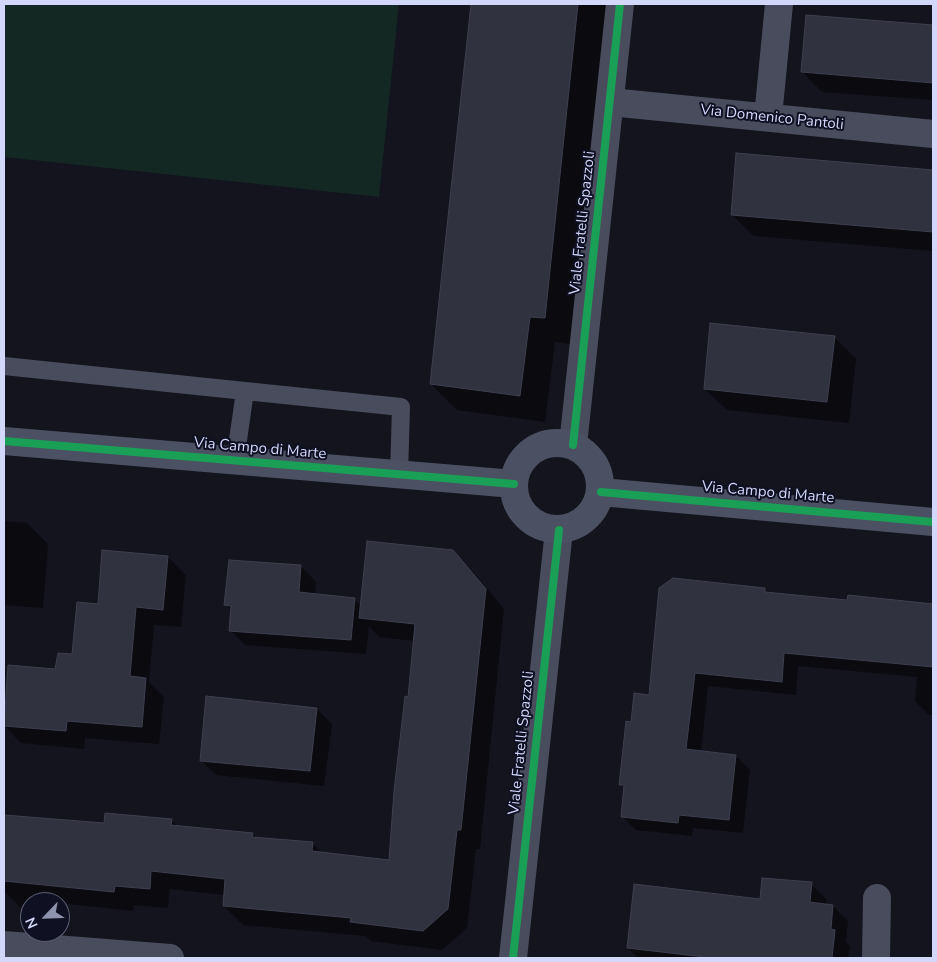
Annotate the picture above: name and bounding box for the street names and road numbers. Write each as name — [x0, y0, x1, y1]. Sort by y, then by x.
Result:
street label: Via Domenico Pantoli — [699, 102, 845, 134]
street label: Viale Fratelli Spazzoli — [566, 150, 600, 296]
street label: Via Campo di Marte — [193, 434, 327, 464]
street label: Via Campo di Marte — [701, 478, 835, 508]
street label: Viale Fratelli Spazzoli — [505, 670, 539, 816]

